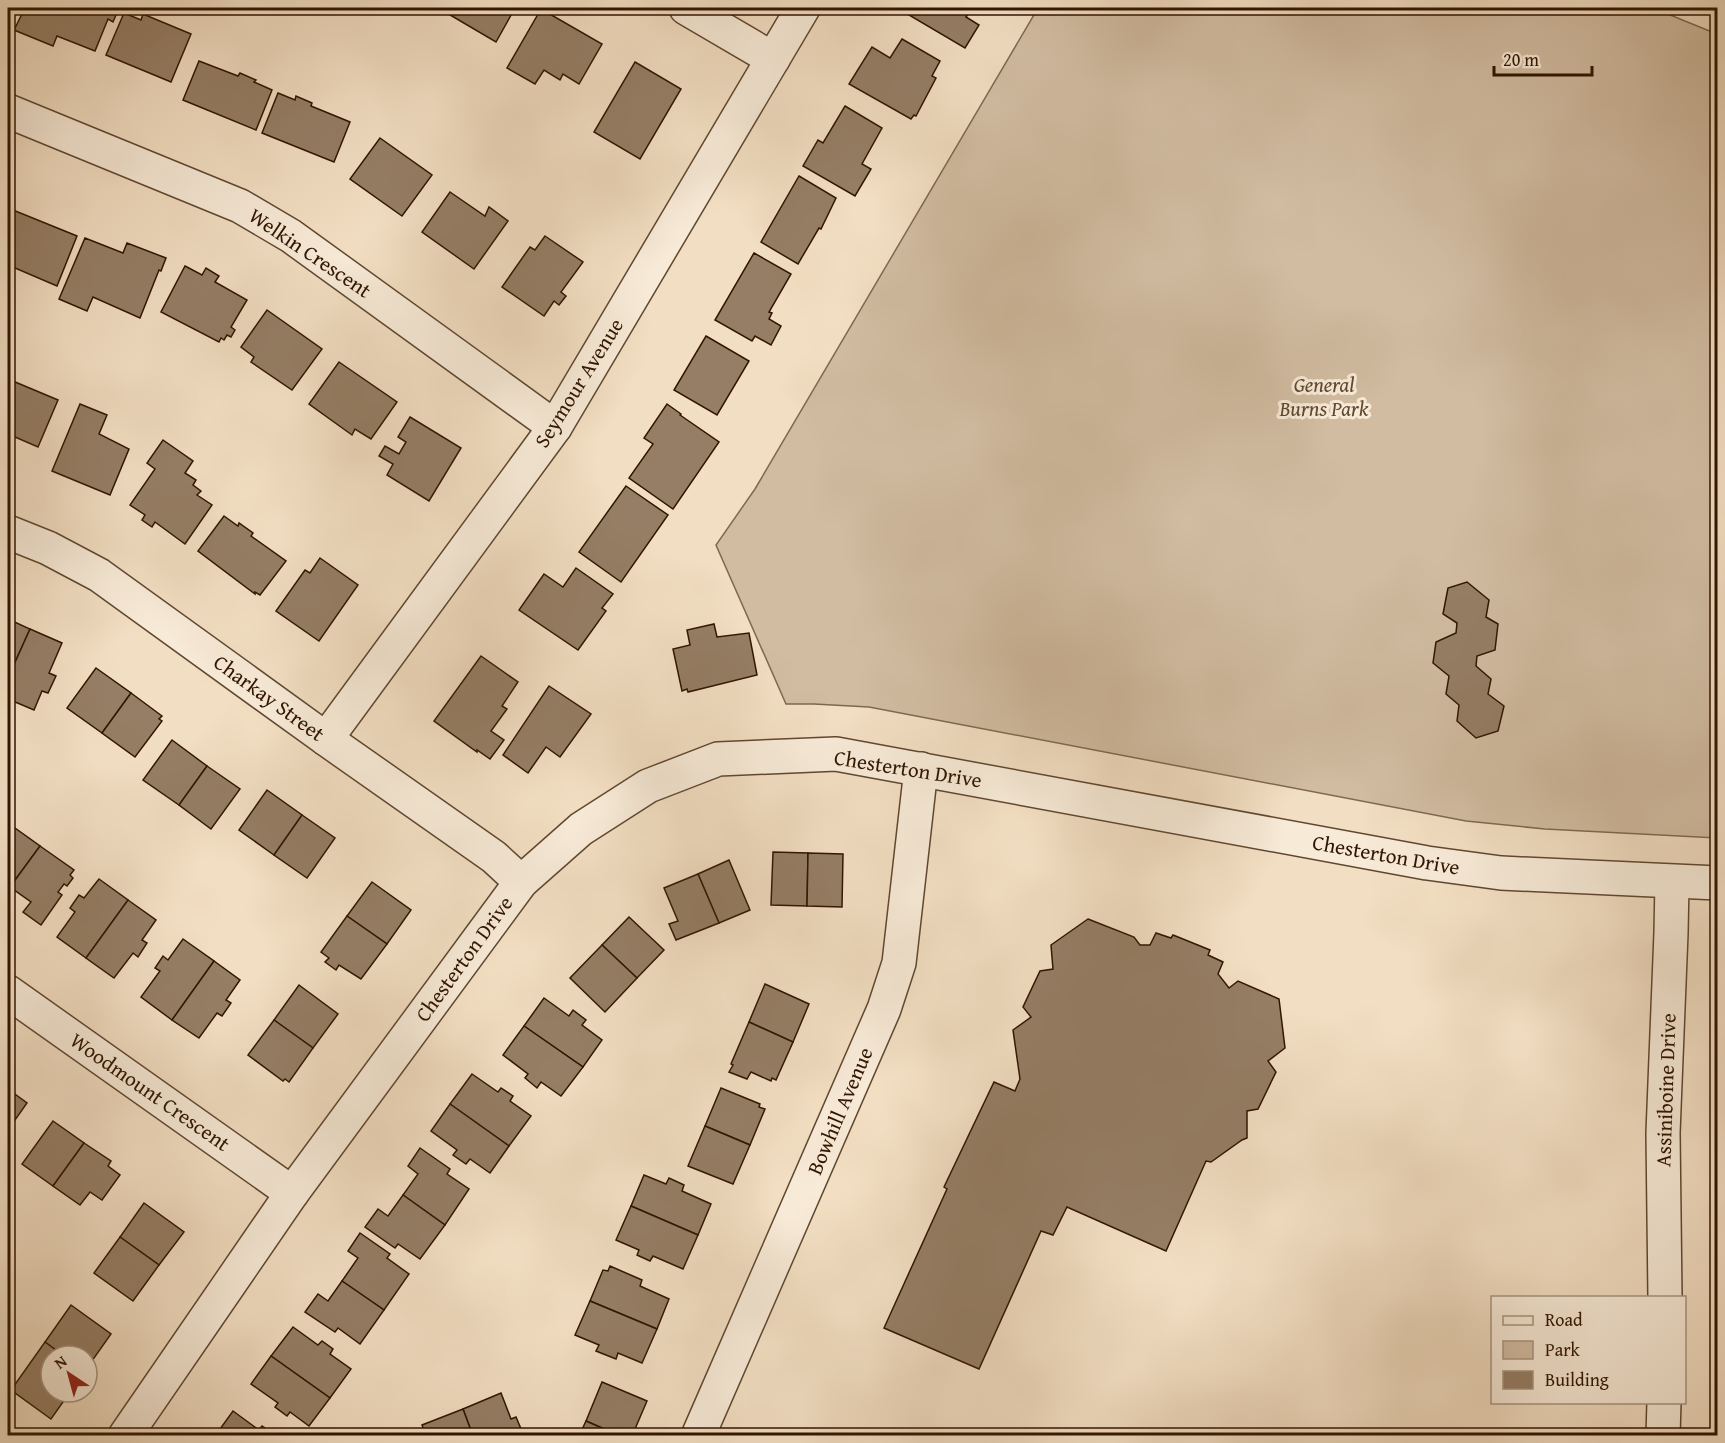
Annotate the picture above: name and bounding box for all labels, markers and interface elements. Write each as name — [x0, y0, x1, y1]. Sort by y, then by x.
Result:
scale bar — [1494, 39, 1592, 77]
text: 20 m — [1503, 46, 1539, 73]
street label: Welkin Crescent — [243, 200, 378, 305]
street label: Seymour Avenue — [526, 312, 631, 454]
park label: General Burns Park — [1279, 369, 1369, 424]
street label: Charkay Street — [207, 647, 332, 749]
street label: Chesterton Drive — [832, 742, 984, 795]
street label: Chesterton Drive — [1310, 826, 1462, 883]
street label: Chesterton Drive — [407, 889, 520, 1028]
street label: Assiniboine Drive — [1647, 1012, 1684, 1167]
street label: Woodmount Crescent — [64, 1025, 237, 1159]
street label: Bowhill Avenue — [799, 1042, 880, 1179]
legend — [1491, 1296, 1686, 1404]
text: Road — [1545, 1306, 1583, 1333]
text: Park — [1545, 1336, 1581, 1363]
north arrow — [39, 1344, 99, 1404]
text: N — [49, 1349, 72, 1375]
text: Building — [1545, 1366, 1609, 1393]

